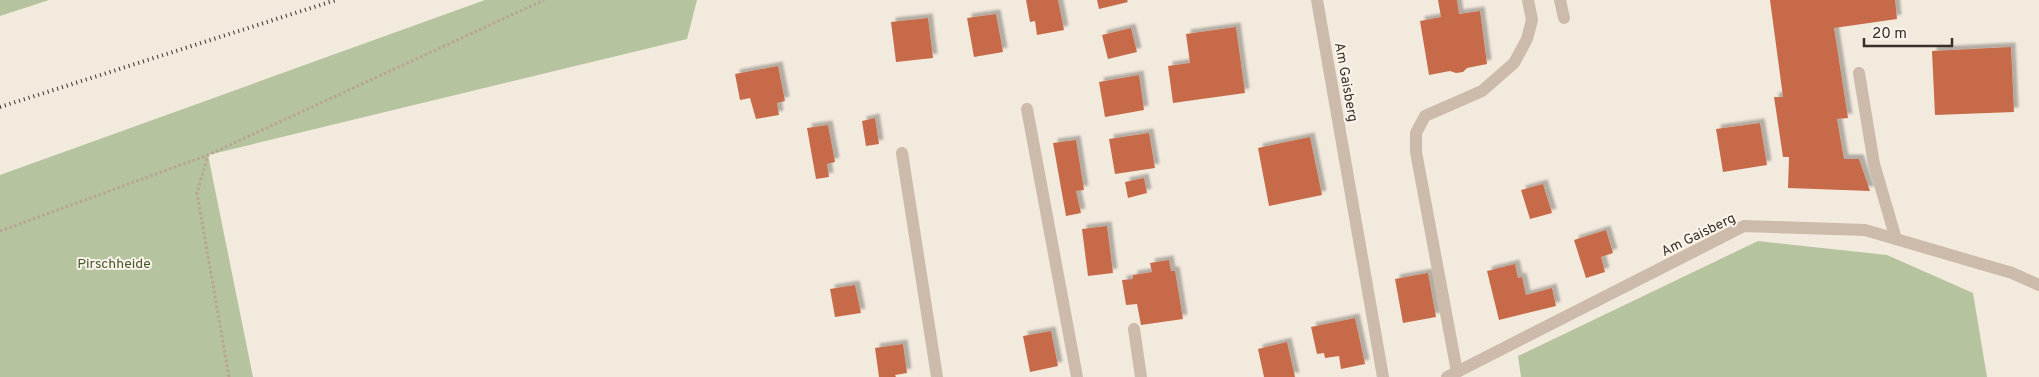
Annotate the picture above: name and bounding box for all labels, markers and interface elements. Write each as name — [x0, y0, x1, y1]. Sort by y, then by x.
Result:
scale bar — [1864, 15, 1952, 47]
text: 20 m — [1872, 25, 1907, 44]
street label: Am Gaisberg — [1330, 41, 1361, 123]
street label: Am Gaisberg — [1659, 210, 1739, 261]
park label: Pirschheide — [77, 256, 151, 273]

